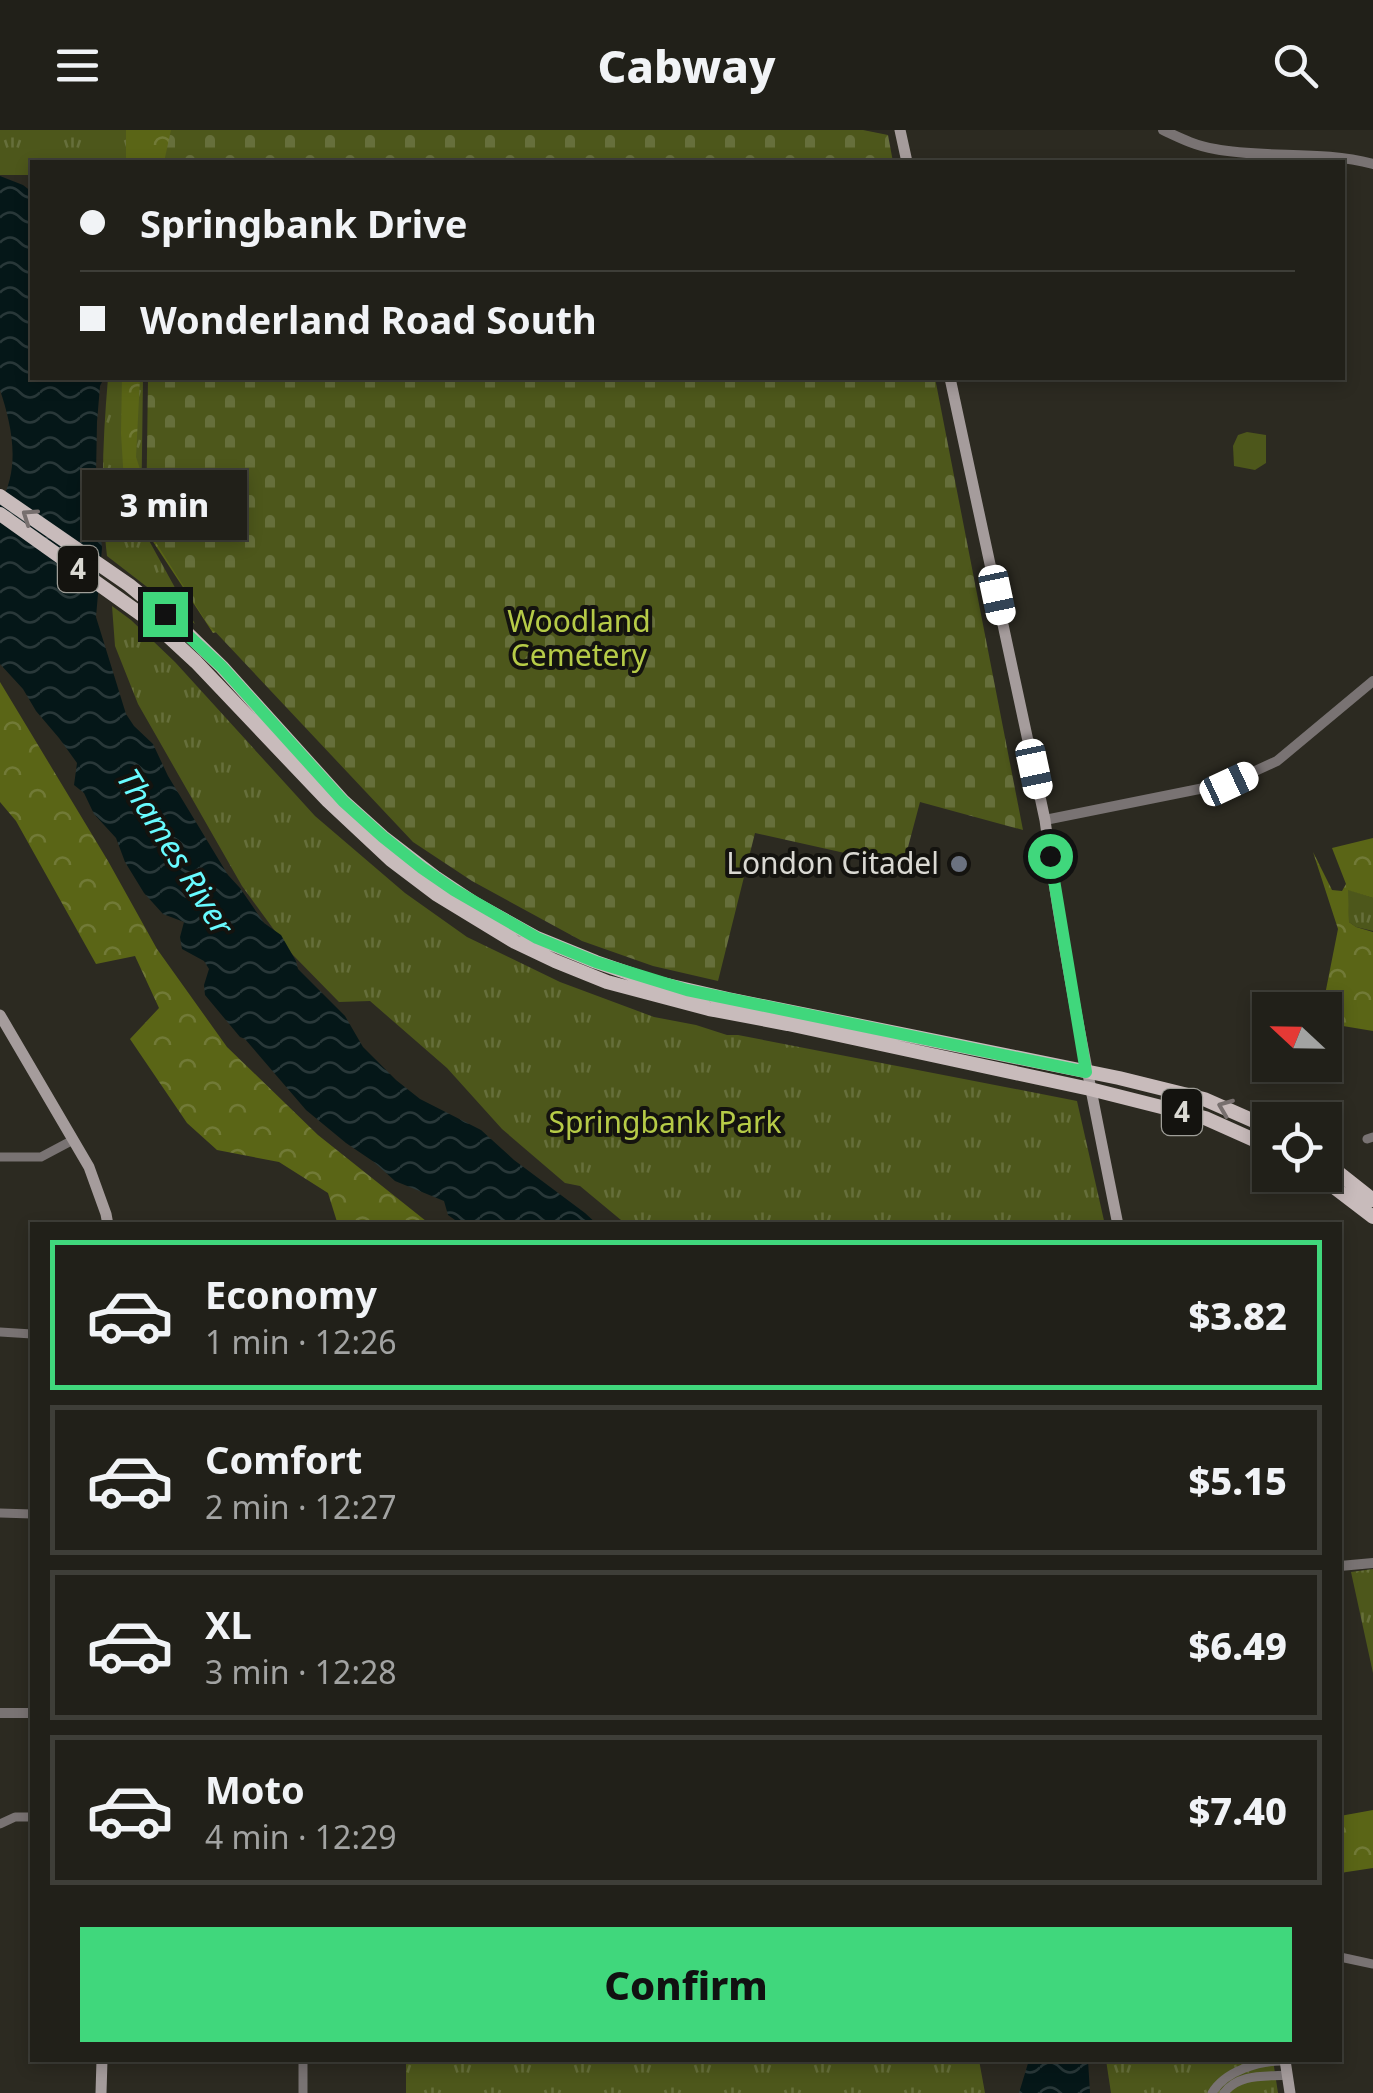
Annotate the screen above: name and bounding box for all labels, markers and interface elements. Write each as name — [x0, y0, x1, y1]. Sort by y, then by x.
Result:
text: Cabway — [598, 35, 775, 96]
icon: menu — [50, 38, 105, 93]
icon: search — [1268, 38, 1323, 93]
text: Springbank Drive — [140, 197, 468, 249]
text: Wonderland Road South — [140, 293, 597, 345]
callout: 3 min — [82, 469, 248, 539]
text: 3 min — [120, 483, 209, 526]
one-way arrow — [22, 509, 40, 528]
road number: 4 — [58, 546, 98, 592]
car — [976, 563, 1018, 627]
route end — [143, 592, 188, 637]
park label: Woodland Cemetery — [507, 600, 651, 675]
car — [1013, 737, 1055, 801]
car — [1195, 758, 1263, 810]
water label: Thames River — [108, 760, 245, 944]
route start — [1028, 834, 1073, 879]
place label: London Citadel — [726, 842, 939, 883]
marker: London Citadel — [948, 853, 970, 875]
north arrow — [1252, 992, 1342, 1082]
map controls — [1252, 992, 1342, 1192]
road number: 4 — [1162, 1089, 1202, 1135]
one-way arrow — [1217, 1099, 1235, 1119]
park label: Springbank Park — [548, 1101, 782, 1142]
button: locate — [1252, 1102, 1342, 1192]
text: Economy — [205, 1268, 377, 1320]
icon: car — [85, 1270, 175, 1360]
text: $3.82 — [1188, 1289, 1287, 1341]
text: 1 min · 12:26 — [205, 1320, 397, 1363]
text: Comfort — [205, 1433, 362, 1485]
icon: car — [85, 1435, 175, 1525]
text: $5.15 — [1188, 1454, 1287, 1506]
text: 2 min · 12:27 — [205, 1485, 397, 1528]
text: XL — [205, 1598, 252, 1650]
icon: car — [85, 1600, 175, 1690]
text: $6.49 — [1188, 1619, 1287, 1671]
text: 3 min · 12:28 — [205, 1650, 397, 1693]
text: Moto — [205, 1763, 305, 1815]
icon: car — [85, 1765, 175, 1855]
text: $7.40 — [1188, 1784, 1287, 1836]
text: 4 min · 12:29 — [205, 1815, 397, 1858]
button: Confirm — [80, 1927, 1292, 2042]

